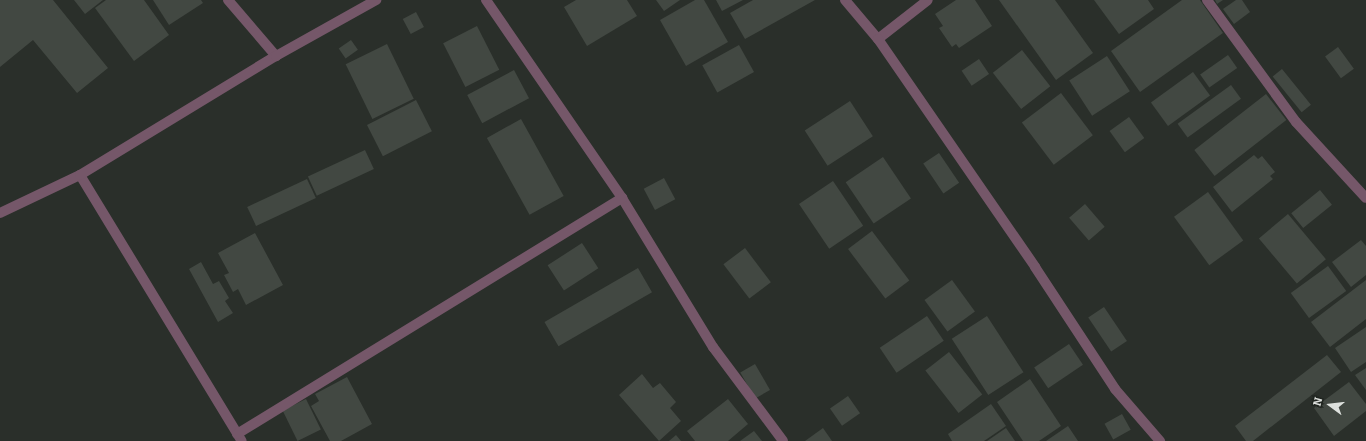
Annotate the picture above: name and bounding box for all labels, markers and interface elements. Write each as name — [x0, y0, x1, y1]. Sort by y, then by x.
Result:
north arrow — [1310, 385, 1350, 425]
text: N — [1311, 396, 1325, 408]

